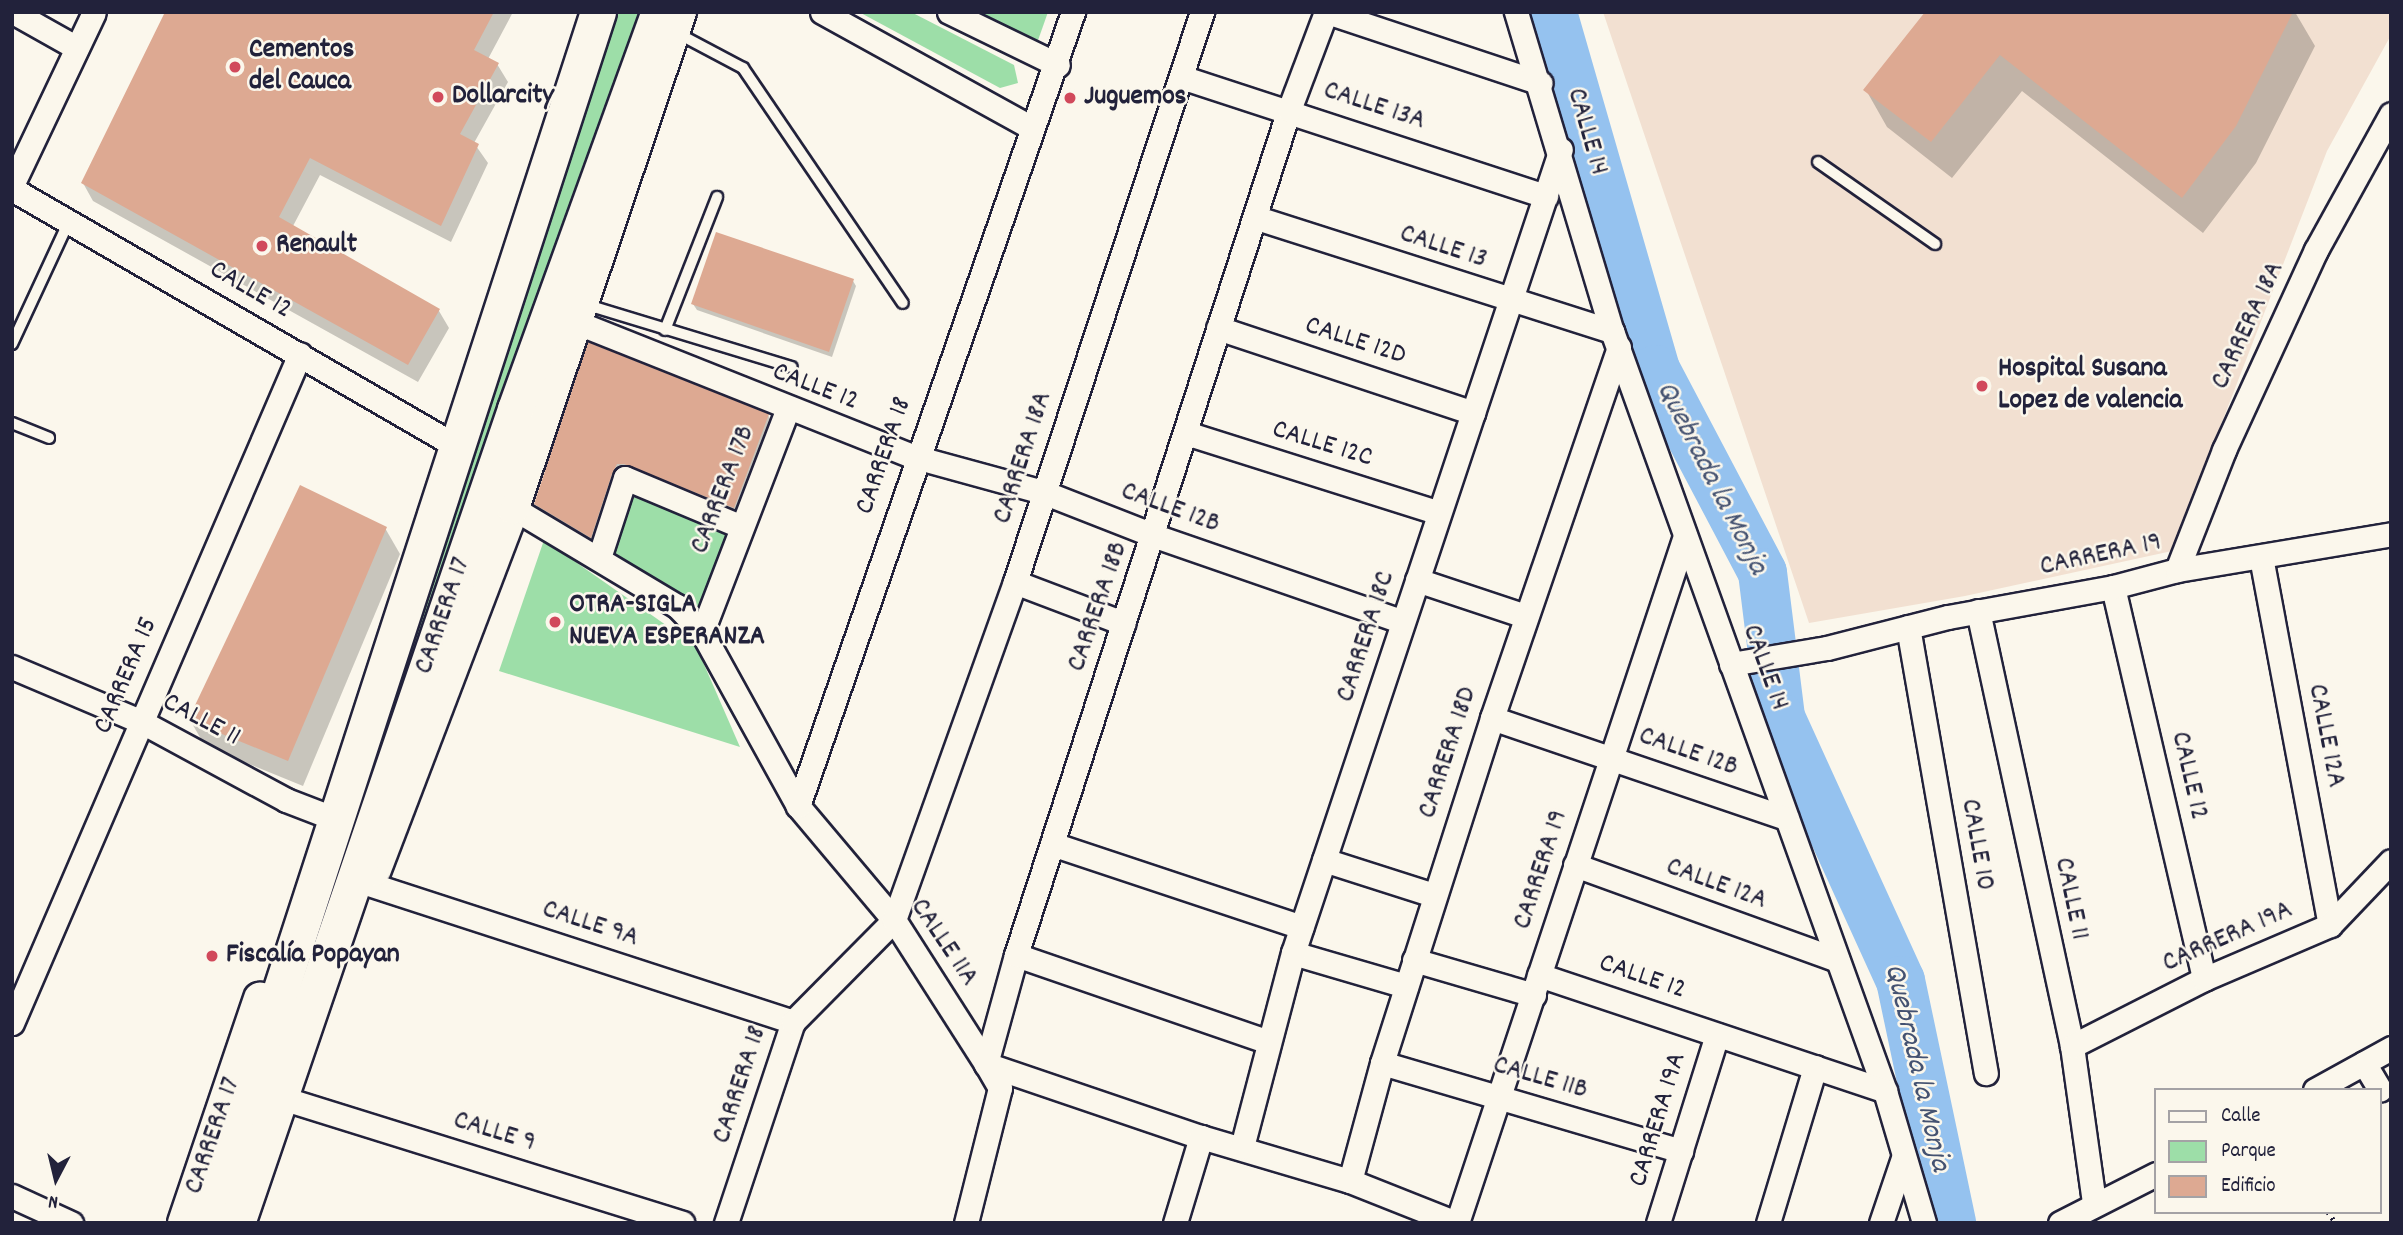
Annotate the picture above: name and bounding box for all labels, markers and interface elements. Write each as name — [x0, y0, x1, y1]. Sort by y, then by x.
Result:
place label: Cementos del Cauca — [249, 34, 354, 100]
marker: Cementos del Cauca — [227, 59, 243, 75]
street label: CALLE 13A — [1319, 75, 1429, 139]
place label: Dollarcity — [452, 80, 554, 114]
place label: Juguemos — [1084, 81, 1186, 115]
street label: CALLE 14 — [1558, 85, 1614, 179]
marker: Dollarcity — [430, 89, 446, 105]
marker: Juguemos — [1062, 90, 1078, 106]
street label: CALLE 13 — [1395, 218, 1491, 278]
place label: Renault — [276, 229, 357, 263]
marker: Renault — [254, 238, 270, 254]
street label: CALLE 12 — [203, 254, 297, 328]
street label: CARRERA 18A — [2205, 257, 2293, 395]
street label: CALLE 12D — [1300, 310, 1410, 374]
place label: Hospital Susana Lopez de valencia — [1998, 353, 2182, 419]
street label: CALLE 12 — [767, 356, 863, 420]
marker: Hospital Susana Lopez de valencia — [1972, 376, 1992, 396]
water label: Quebrada la Monja — [1646, 377, 1774, 581]
street label: CARRERA 18A — [987, 388, 1061, 528]
street label: CARRERA 18 — [849, 393, 921, 519]
street label: CALLE 12C — [1268, 414, 1376, 476]
street label: CARRERA 17B — [684, 421, 764, 559]
street label: CALLE 12B — [1116, 476, 1224, 542]
street label: CARRERA 19 — [2037, 527, 2165, 585]
street label: CARRERA 18B — [1061, 538, 1137, 676]
street label: CARRERA 17 — [408, 553, 480, 679]
street label: CARRERA 18C — [1330, 567, 1404, 707]
place label: OTRA-SIGLA NUEVA ESPERANZA — [569, 589, 765, 655]
street label: CARRERA 15 — [87, 613, 167, 739]
marker: OTRA-SIGLA NUEVA ESPERANZA — [547, 614, 563, 630]
street label: CALLE 14 — [1733, 620, 1795, 716]
street label: CALLE 12A — [2299, 681, 2351, 791]
street label: CARRERA 18D — [1412, 683, 1486, 823]
street label: CALLE 11 — [156, 687, 246, 755]
street label: CALLE 12B — [1634, 720, 1742, 786]
street label: CALLE 12 — [2162, 729, 2214, 823]
street label: CALLE 10 — [1951, 797, 2001, 893]
street label: CARRERA 19 — [1507, 806, 1577, 934]
street label: CALLE 12A — [1661, 851, 1771, 919]
street label: CALLE 11 — [2045, 855, 2095, 943]
street label: CALLE 11A — [901, 893, 985, 993]
street label: CALLE 9A — [538, 894, 642, 956]
street label: CARRERA 19A — [2158, 894, 2298, 982]
place label: Fiscalía Popayan — [226, 939, 400, 973]
marker: Fiscalía Popayan — [204, 948, 220, 964]
street label: CALLE 12 — [1594, 948, 1690, 1008]
water label: Quebrada la Monja — [1874, 961, 1956, 1175]
street label: CARRERA 18 — [706, 1022, 776, 1148]
street label: CARRERA 19A — [1623, 1049, 1695, 1191]
street label: CALLE 11B — [1489, 1050, 1591, 1108]
street label: CARRERA 17 — [178, 1073, 250, 1199]
legend — [2154, 1088, 2382, 1214]
text: Calle — [2221, 1102, 2260, 1132]
street label: CALLE 9 — [449, 1105, 539, 1161]
text: Parque — [2221, 1137, 2276, 1167]
north arrow — [21, 1144, 91, 1214]
text: Edificio — [2221, 1172, 2276, 1202]
text: N — [47, 1186, 60, 1214]

